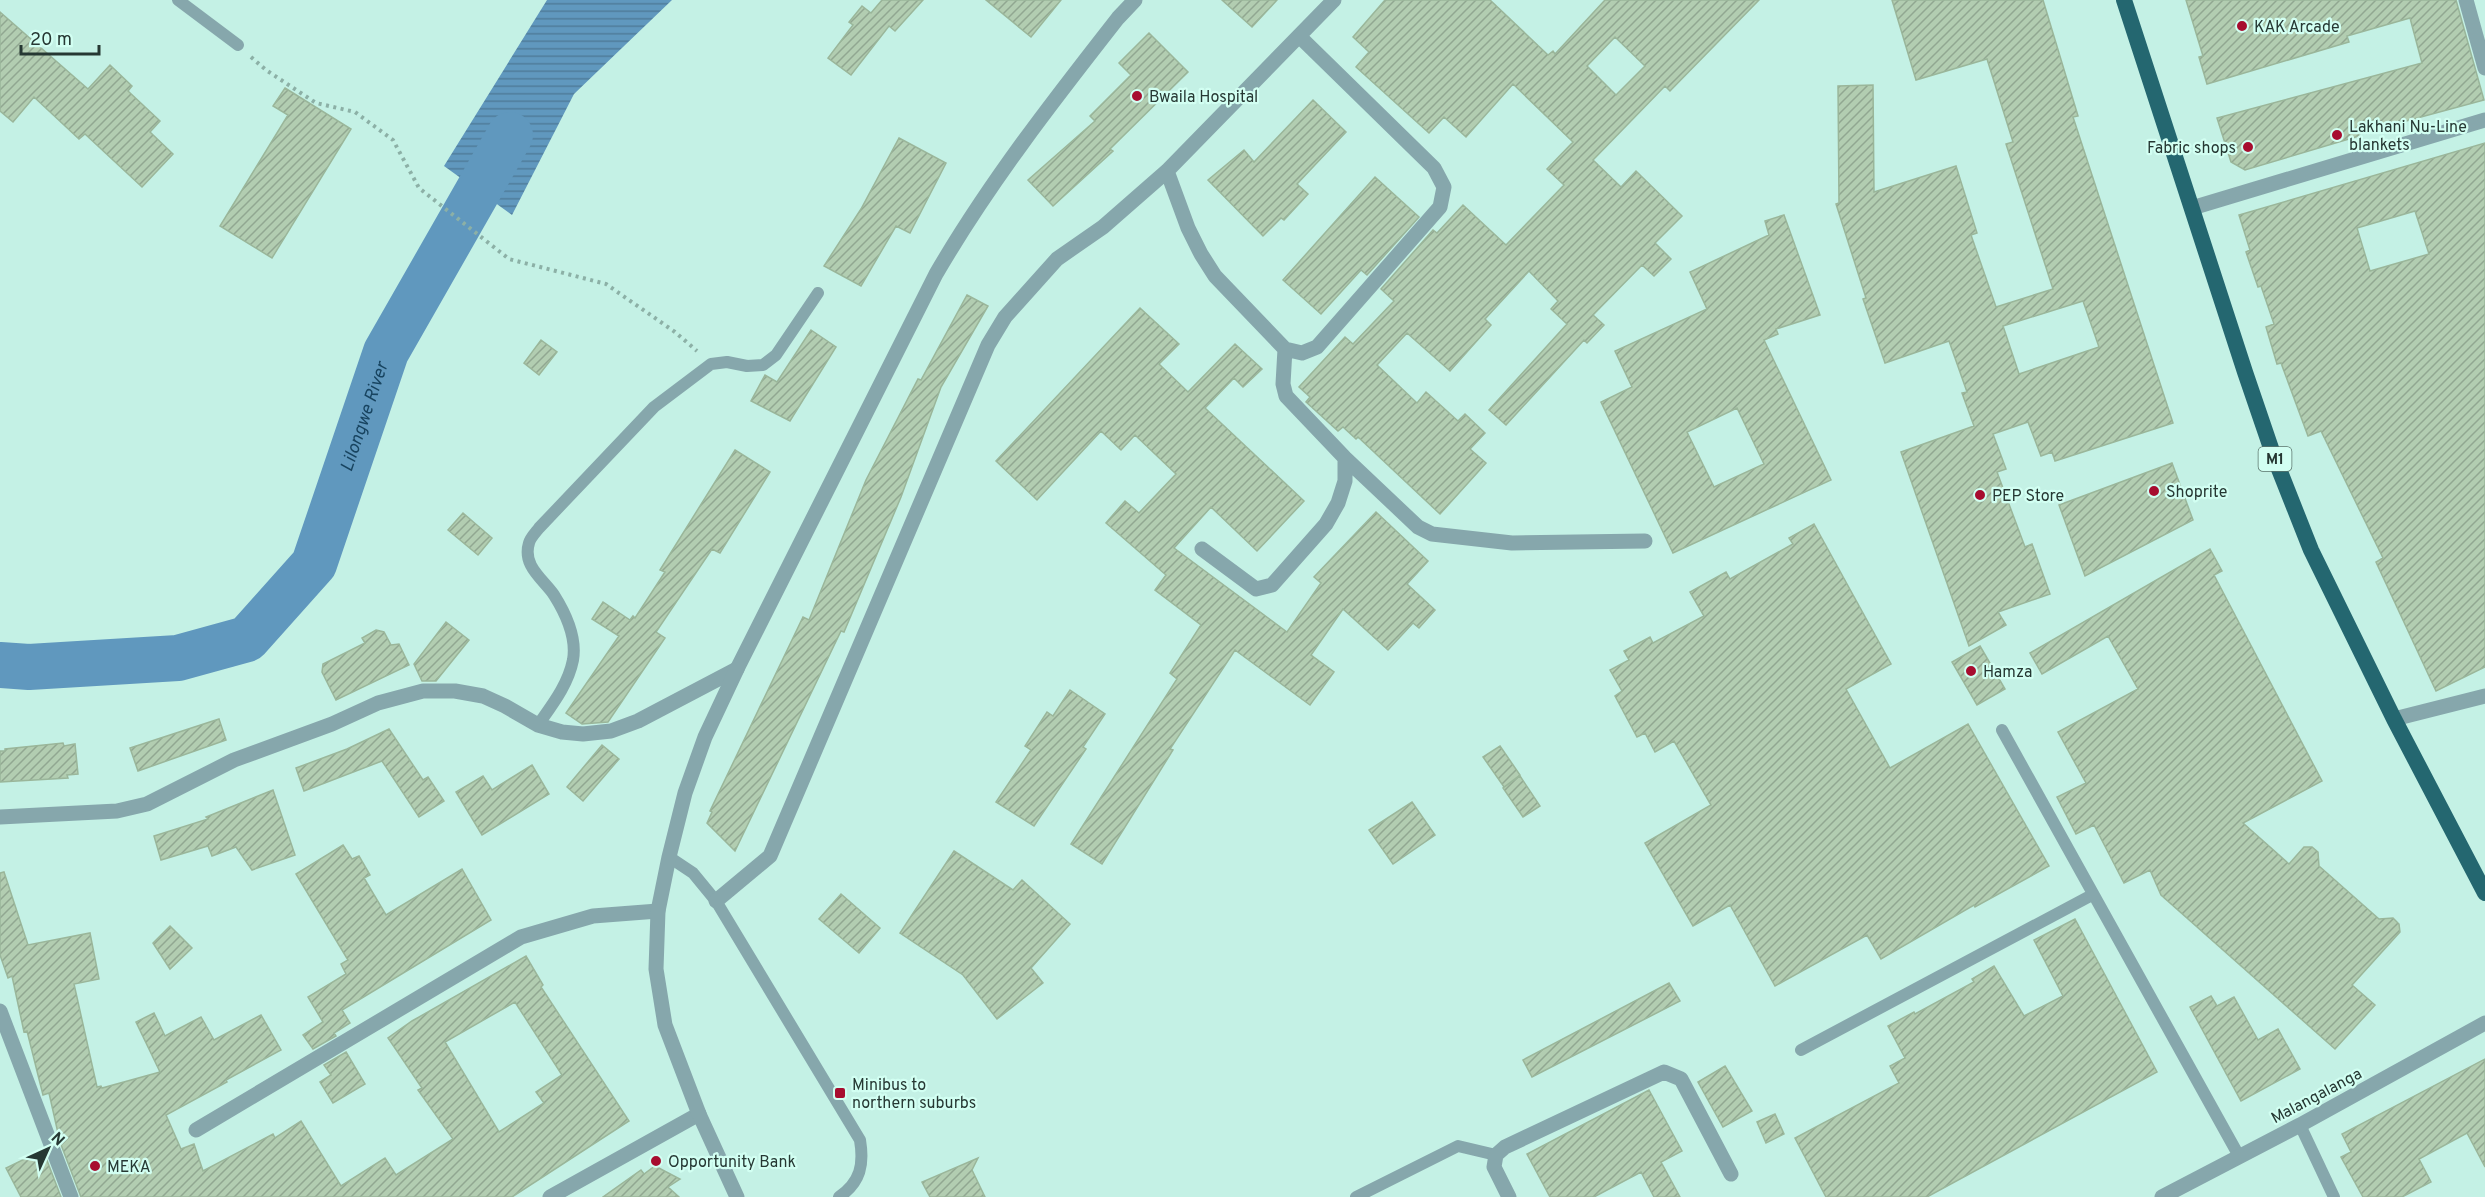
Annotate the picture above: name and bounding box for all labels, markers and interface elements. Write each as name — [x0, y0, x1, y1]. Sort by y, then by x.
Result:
scale bar — [21, 18, 99, 56]
place label: KAK Arcade — [2254, 18, 2340, 38]
marker: KAK Arcade — [2235, 19, 2249, 33]
text: 20 m — [30, 29, 72, 52]
place label: Bwaila Hospital — [1149, 88, 1258, 108]
marker: Bwaila Hospital — [1130, 89, 1144, 103]
place label: Lakhani Nu-Line blankets — [2349, 118, 2467, 156]
marker: Lakhani Nu-Line blankets — [2330, 128, 2344, 142]
place label: Fabric shops — [2147, 139, 2236, 159]
marker: Fabric shops — [2241, 140, 2255, 154]
water label: Lilongwe River — [336, 357, 395, 475]
road number: M1 — [2258, 447, 2292, 471]
place label: Shoprite — [2166, 483, 2227, 503]
marker: Shoprite — [2147, 484, 2161, 498]
place label: PEP Store — [1992, 487, 2064, 507]
marker: PEP Store — [1973, 488, 1987, 502]
place label: Hamza — [1983, 663, 2032, 683]
marker: Hamza — [1964, 664, 1978, 678]
street label: Malangalanga — [2268, 1064, 2366, 1129]
place label: Minibus to northern suburbs — [852, 1076, 976, 1114]
marker: Minibus to northern suburbs — [833, 1086, 847, 1100]
north arrow — [18, 1119, 78, 1179]
text: N — [46, 1129, 68, 1151]
place label: Opportunity Bank — [668, 1153, 796, 1173]
marker: Opportunity Bank — [649, 1154, 663, 1168]
place label: MEKA — [107, 1158, 151, 1178]
marker: MEKA — [88, 1159, 102, 1173]

